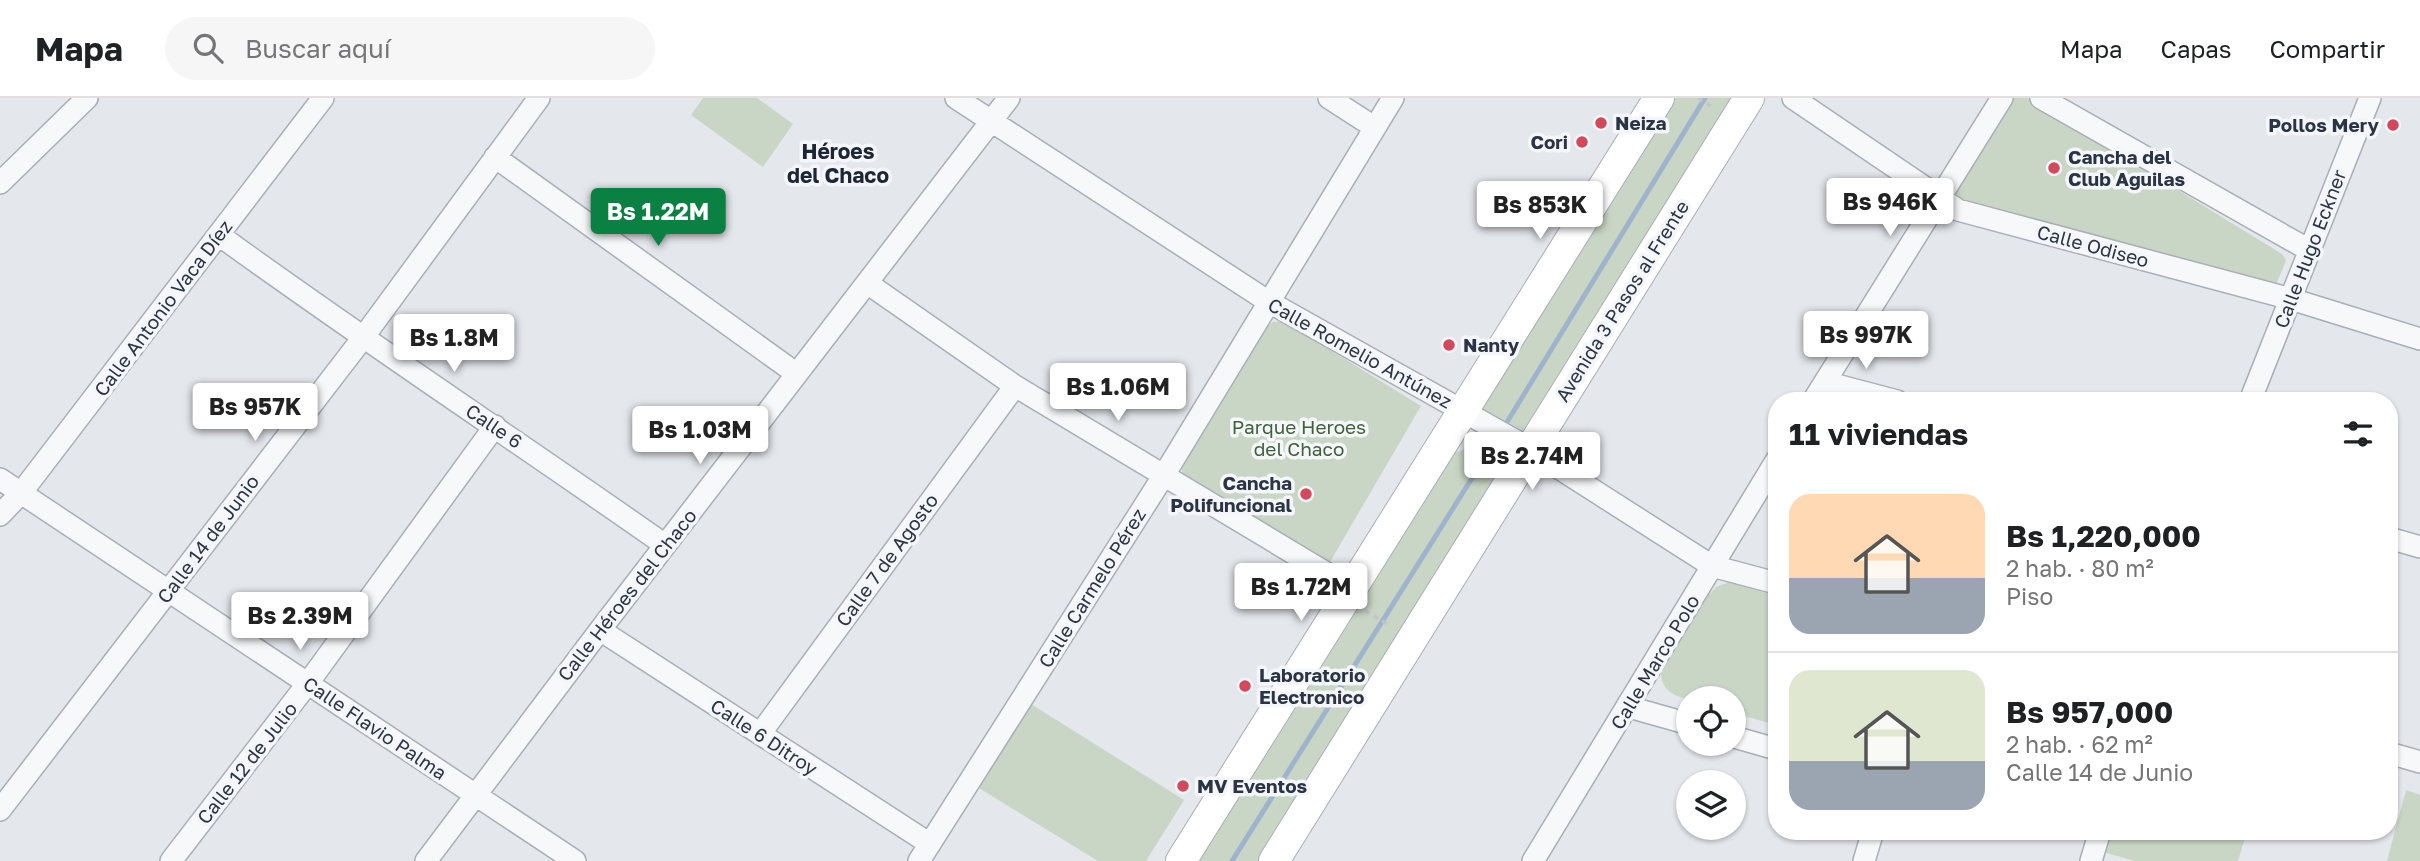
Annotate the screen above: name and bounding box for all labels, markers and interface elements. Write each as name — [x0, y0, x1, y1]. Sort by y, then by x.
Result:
search box — [165, 17, 655, 80]
text: Mapa — [35, 29, 123, 68]
icon: search — [189, 29, 227, 67]
text: Buscar aquí — [245, 33, 391, 64]
text: Mapa — [2060, 34, 2123, 63]
text: Capas — [2161, 34, 2231, 63]
text: Compartir — [2269, 34, 2385, 63]
place label: Neiza — [1615, 111, 1667, 134]
place label: Pollos Mery — [2268, 113, 2380, 136]
marker: Neiza — [1593, 115, 1609, 131]
marker: Pollos Mery — [2385, 117, 2401, 133]
place label: Cori — [1530, 130, 1568, 153]
marker: Cori — [1574, 134, 1590, 150]
district label: Héroes del Chaco — [787, 138, 889, 188]
place label: Cancha del Club Aguilas — [2068, 145, 2185, 190]
marker: Cancha del Club Aguilas — [2046, 160, 2062, 176]
street label: Calle Hugo Eckner — [2269, 166, 2351, 331]
pin: Bs 946K — [1825, 178, 1955, 238]
pin: Bs 853K — [1475, 181, 1605, 241]
text: Bs 946K — [1842, 187, 1938, 215]
pin: Bs 1.22M — [586, 188, 730, 248]
text: Bs 853K — [1493, 190, 1587, 218]
street label: Avenida 3 Pasos al Frente — [1550, 196, 1693, 406]
text: Bs 1.22M — [607, 197, 709, 225]
street label: Calle Antonio Vaca Díez — [89, 215, 236, 400]
street label: Calle Odiseo — [2035, 220, 2152, 271]
street label: Calle Romelio Antúnez — [1264, 292, 1456, 413]
pin: Bs 997K — [1801, 312, 1931, 371]
pin: Bs 1.8M — [389, 314, 519, 374]
text: Bs 997K — [1819, 320, 1913, 348]
text: Bs 1.8M — [409, 323, 499, 351]
place label: Nanty — [1463, 333, 1520, 356]
marker: Nanty — [1441, 337, 1457, 353]
pin: Bs 1.06M — [1046, 364, 1190, 423]
text: Bs 1.06M — [1066, 372, 1170, 400]
pin: Bs 957K — [190, 384, 320, 443]
text: Bs 957K — [209, 392, 301, 420]
street label: Calle 6 — [462, 398, 527, 453]
pin: Bs 1.03M — [628, 406, 772, 466]
text: Bs 1.03M — [648, 415, 752, 443]
park label: Parque Heroes del Chaco — [1232, 415, 1366, 460]
icon: filters — [2339, 415, 2377, 453]
text: 11 viviendas — [1789, 416, 1968, 452]
pin: Bs 2.74M — [1460, 432, 1604, 492]
text: Bs 2.74M — [1480, 441, 1584, 469]
street label: Calle 14 de Junio — [152, 470, 263, 607]
place label: Cancha Polifuncional — [1170, 471, 1292, 516]
marker: Cancha Polifuncional — [1298, 486, 1314, 502]
street label: Calle 7 de Agosto — [831, 489, 942, 631]
street label: Calle Héroes del Chaco — [552, 504, 701, 685]
street label: Calle Carmelo Pérez — [1033, 504, 1150, 672]
text: Bs 1,220,000 — [2006, 518, 2201, 554]
icon: home — [1845, 522, 1929, 606]
text: 2 hab. · 80 m² — [2006, 554, 2154, 582]
pin: Bs 1.72M — [1229, 564, 1373, 623]
text: Bs 1.72M — [1250, 572, 1352, 600]
text: Piso — [2006, 582, 2053, 610]
street label: Calle Marco Polo — [1605, 590, 1704, 733]
pin: Bs 2.39M — [228, 592, 372, 652]
text: Bs 2.39M — [247, 601, 353, 629]
place label: Laboratorio Electronico — [1259, 663, 1365, 708]
street label: Calle Flavio Palma — [299, 671, 451, 784]
marker: Laboratorio Electronico — [1237, 678, 1253, 694]
map controls — [1676, 686, 1746, 840]
button: locate — [1676, 686, 1746, 756]
street label: Calle 6 Ditroy — [707, 694, 822, 780]
text: Bs 957,000 — [2006, 694, 2173, 730]
street label: Calle 12 de Julio — [192, 697, 301, 828]
icon: home — [1845, 698, 1929, 782]
text: 2 hab. · 62 m² — [2006, 730, 2153, 758]
text: Calle 14 de Junio — [2006, 758, 2193, 786]
button: layers — [1676, 770, 1746, 840]
place label: MV Eventos — [1197, 774, 1308, 797]
marker: MV Eventos — [1175, 778, 1191, 794]

